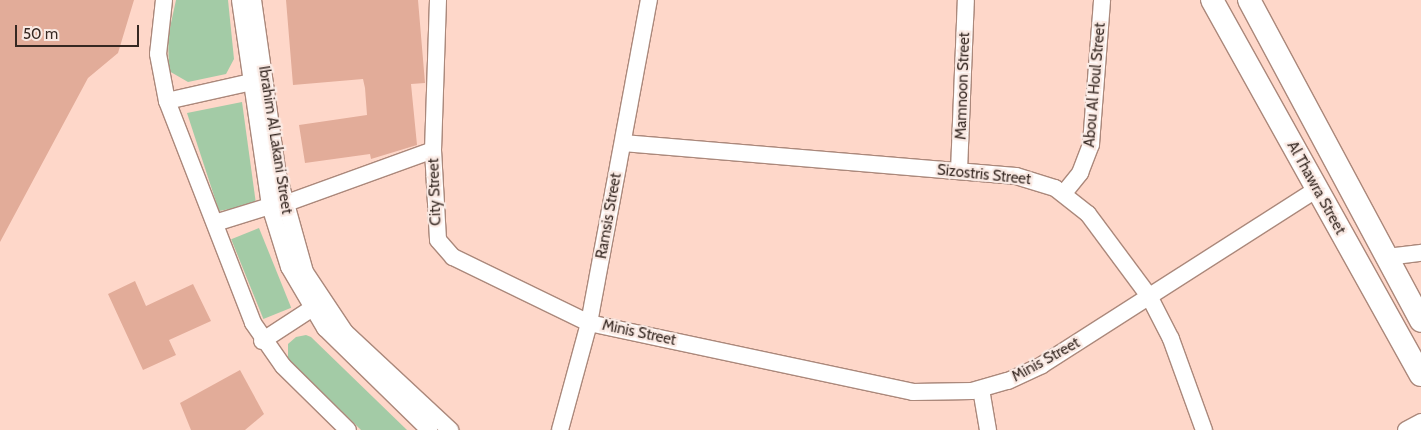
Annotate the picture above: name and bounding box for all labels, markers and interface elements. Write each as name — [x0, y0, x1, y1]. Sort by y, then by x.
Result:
scale bar — [18, 15, 141, 47]
street label: Abou Al Houl Street — [1081, 22, 1109, 148]
text: 50 m — [23, 25, 58, 43]
street label: Mamnoon Street — [952, 32, 974, 140]
street label: Ibrahim Al Lakani Street — [254, 65, 296, 215]
street label: Al Thawra Street — [1283, 138, 1349, 238]
street label: City Street — [425, 158, 445, 226]
street label: Sizostris Street — [936, 161, 1032, 189]
street label: Ramsis Street — [593, 172, 625, 260]
street label: Minis Street — [600, 316, 678, 350]
street label: Minis Street — [1009, 334, 1083, 386]

